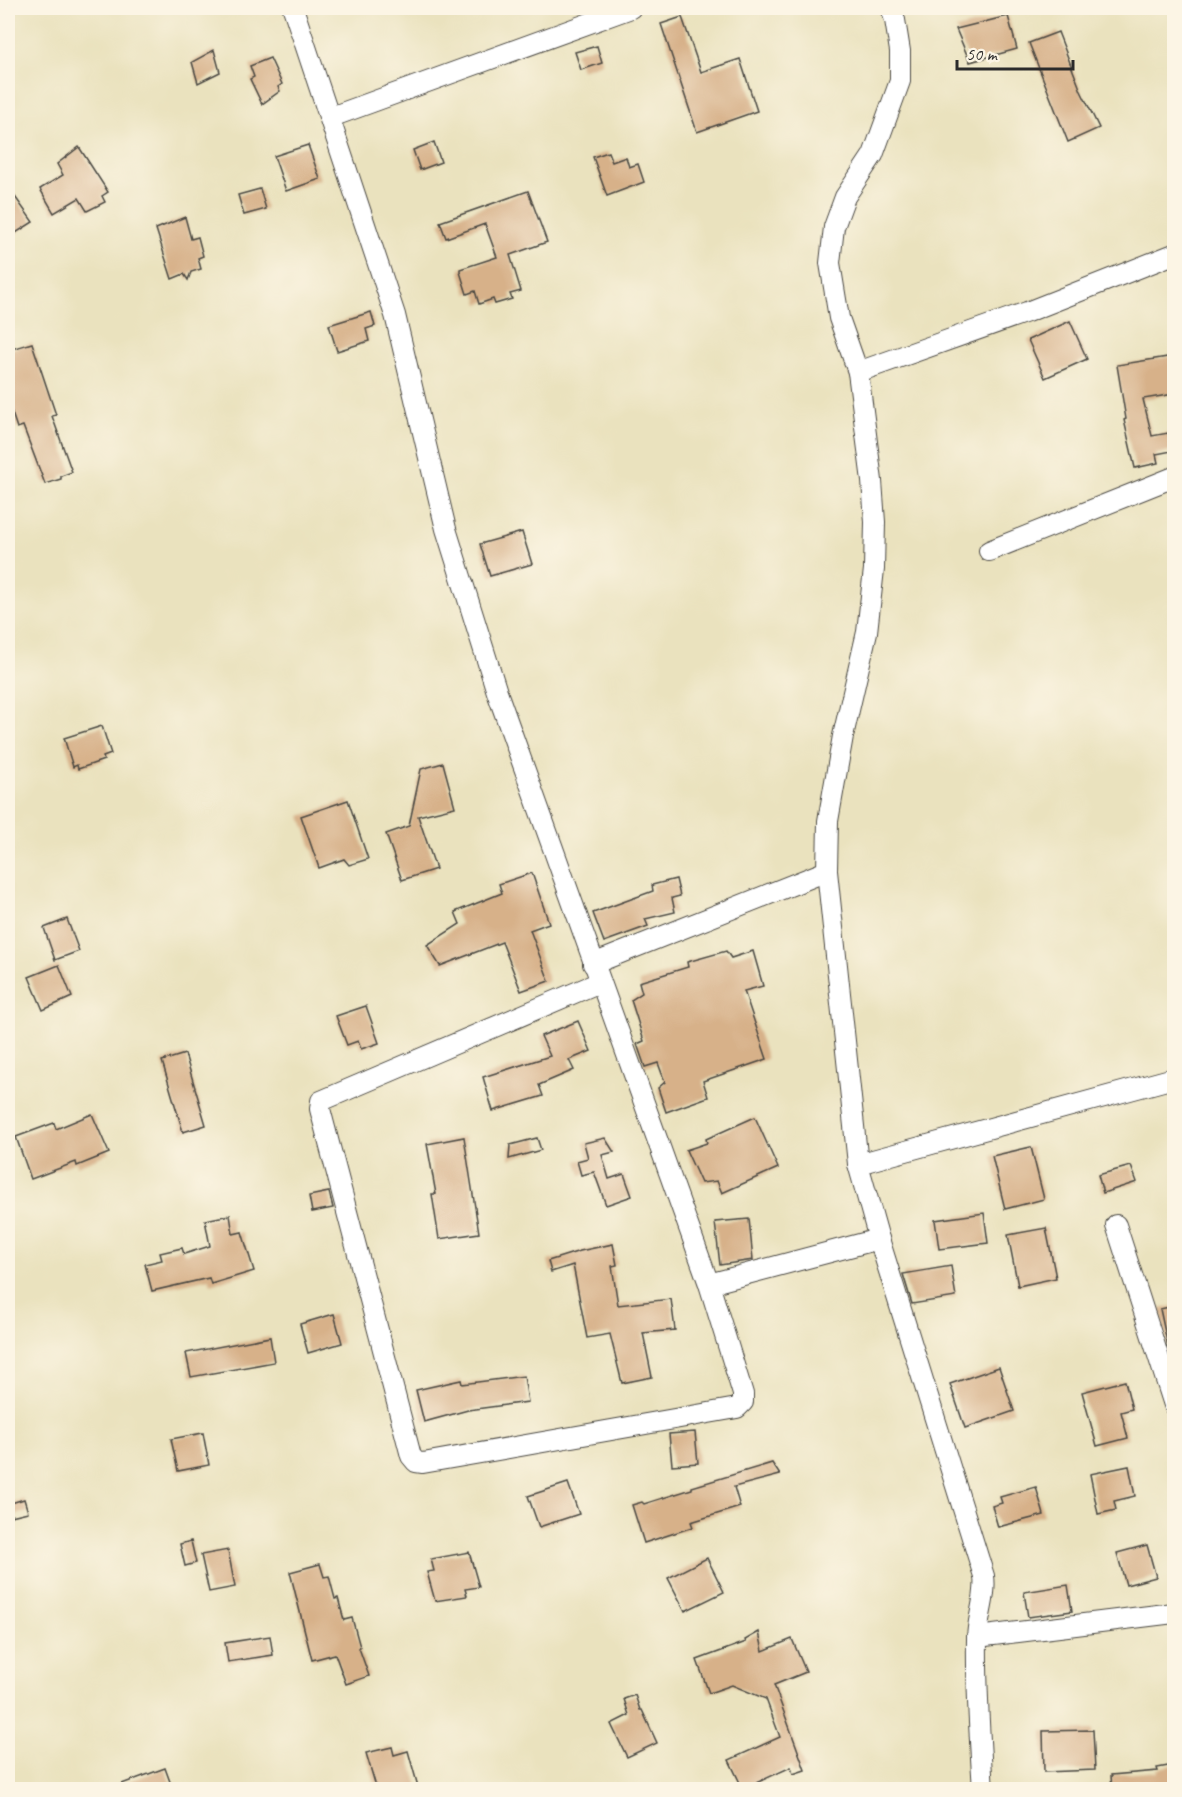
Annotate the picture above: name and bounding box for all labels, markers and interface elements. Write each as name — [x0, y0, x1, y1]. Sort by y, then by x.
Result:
scale bar — [957, 33, 1072, 71]
text: 50 m — [966, 43, 999, 65]

